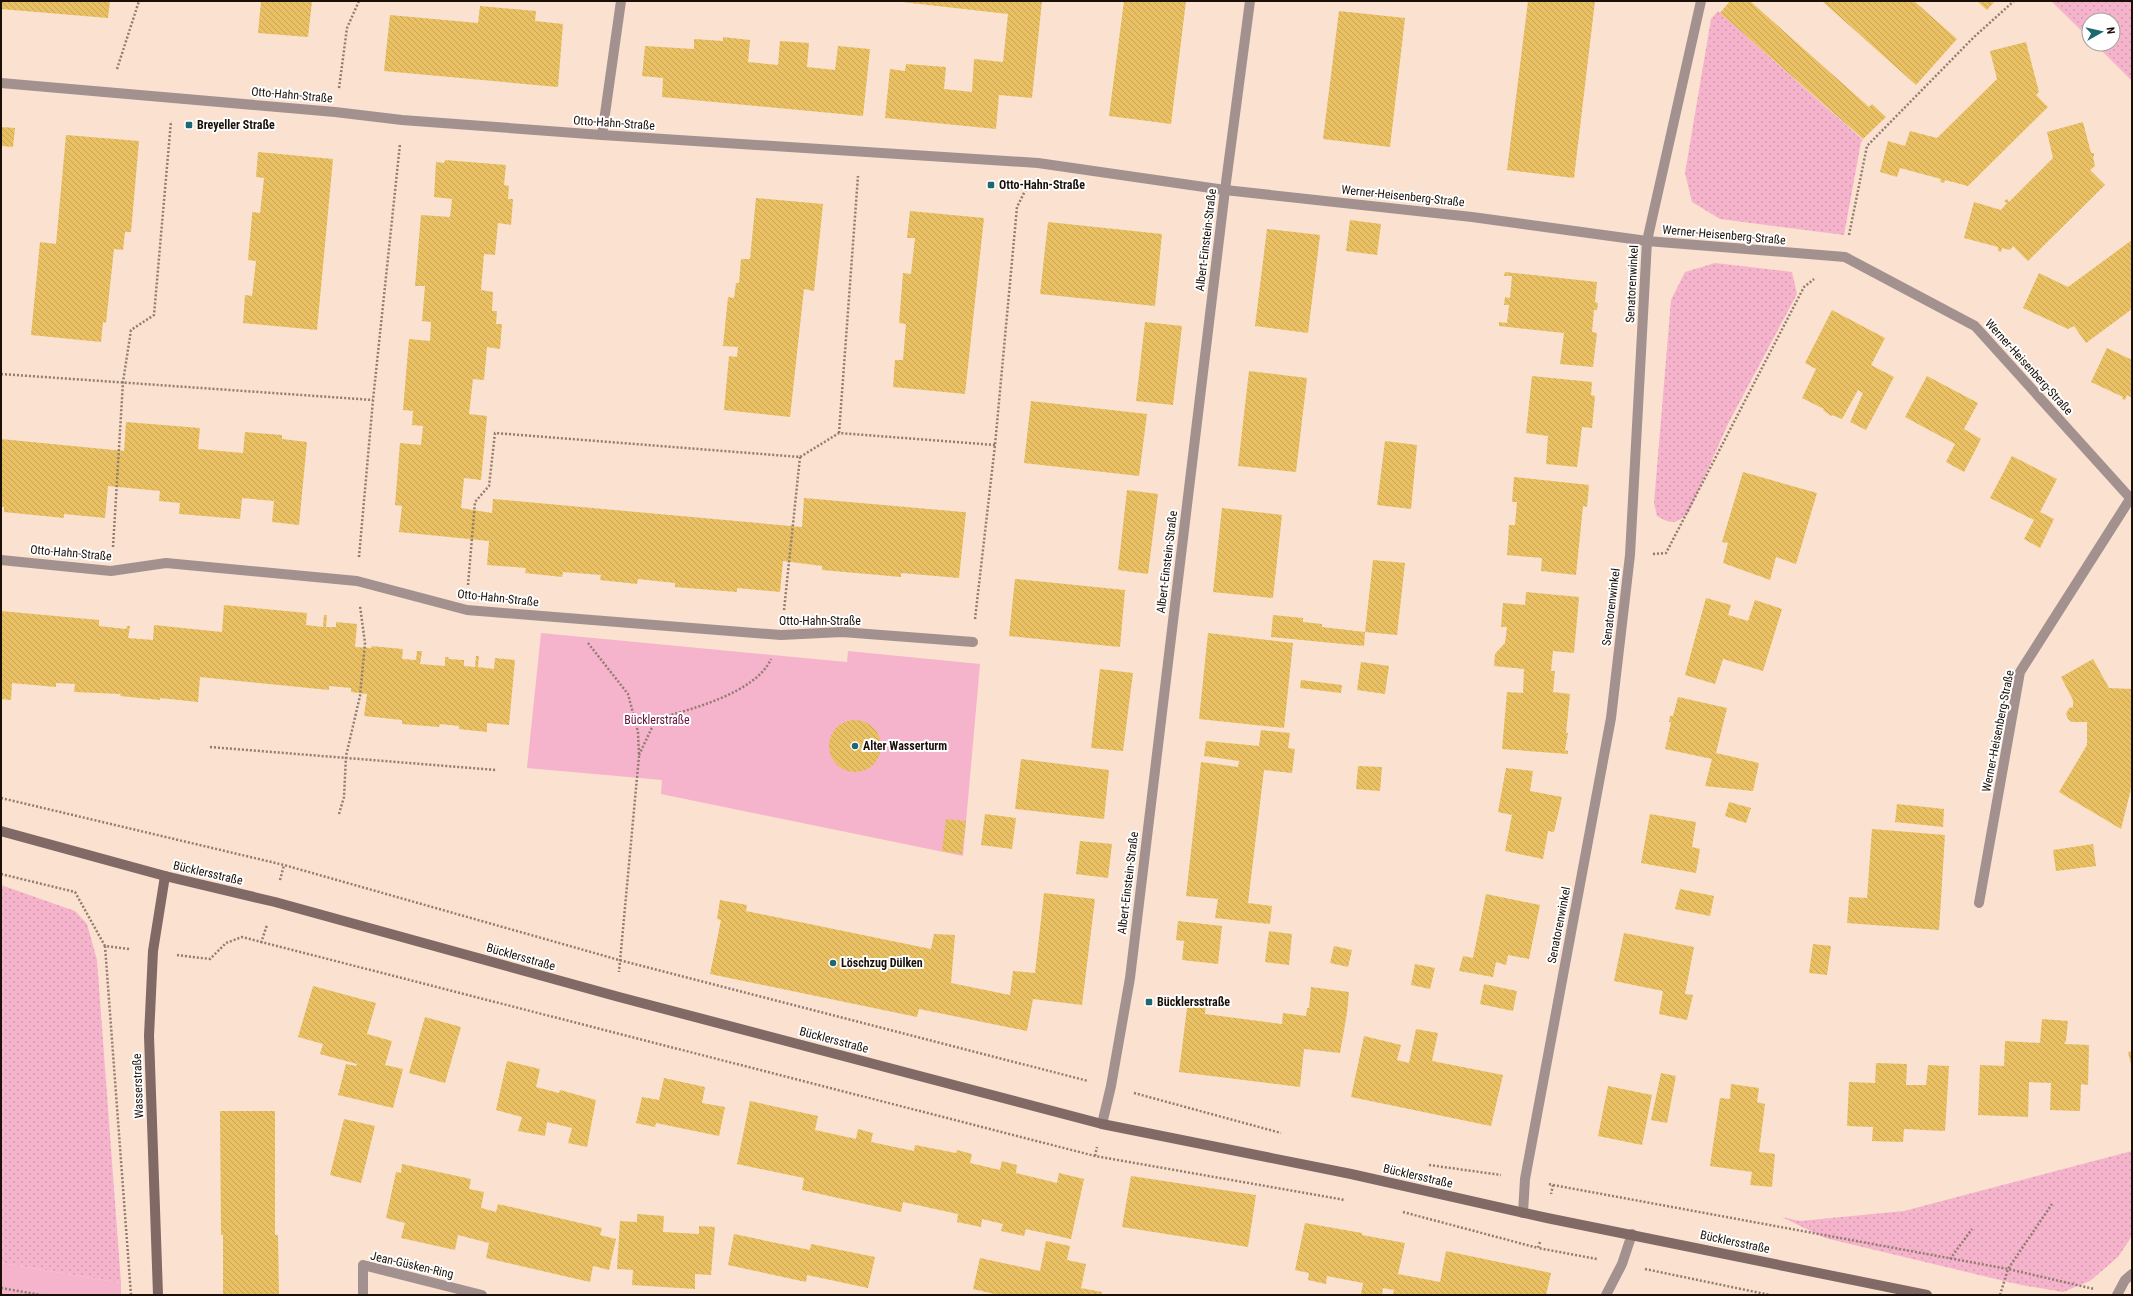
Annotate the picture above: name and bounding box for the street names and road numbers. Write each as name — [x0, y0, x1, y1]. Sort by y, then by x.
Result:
street label: Otto-Hahn-Straße — [251, 84, 334, 106]
street label: Otto-Hahn-Straße — [573, 113, 656, 133]
street label: Werner-Heisenberg-Straße — [1341, 183, 1466, 209]
street label: Albert-Einstein-Straße — [1193, 188, 1219, 292]
street label: Werner-Heisenberg-Straße — [1662, 223, 1787, 247]
street label: Senatorenwinkel — [1623, 245, 1641, 323]
street label: Werner-Heisenberg-Straße — [1982, 316, 2076, 418]
street label: Albert-Einstein-Straße — [1154, 510, 1180, 614]
street label: Otto-Hahn-Straße — [30, 542, 113, 564]
street label: Senatorenwinkel — [1599, 567, 1623, 647]
street label: Otto-Hahn-Straße — [457, 587, 540, 609]
street label: Otto-Hahn-Straße — [779, 614, 861, 628]
street label: Werner-Heisenberg-Straße — [1979, 669, 2017, 793]
street label: Albert-Einstein-Straße — [1115, 831, 1141, 935]
street label: Bücklersstraße — [172, 858, 244, 888]
street label: Senatorenwinkel — [1545, 885, 1573, 965]
street label: Bücklersstraße — [485, 940, 557, 974]
street label: Bücklersstraße — [798, 1024, 870, 1056]
street label: Wasserstraße — [130, 1053, 146, 1119]
street label: Bücklersstraße — [1382, 1161, 1454, 1191]
street label: Bücklersstraße — [1699, 1228, 1771, 1256]
street label: Jean-Güsken-Ring — [369, 1249, 455, 1281]

